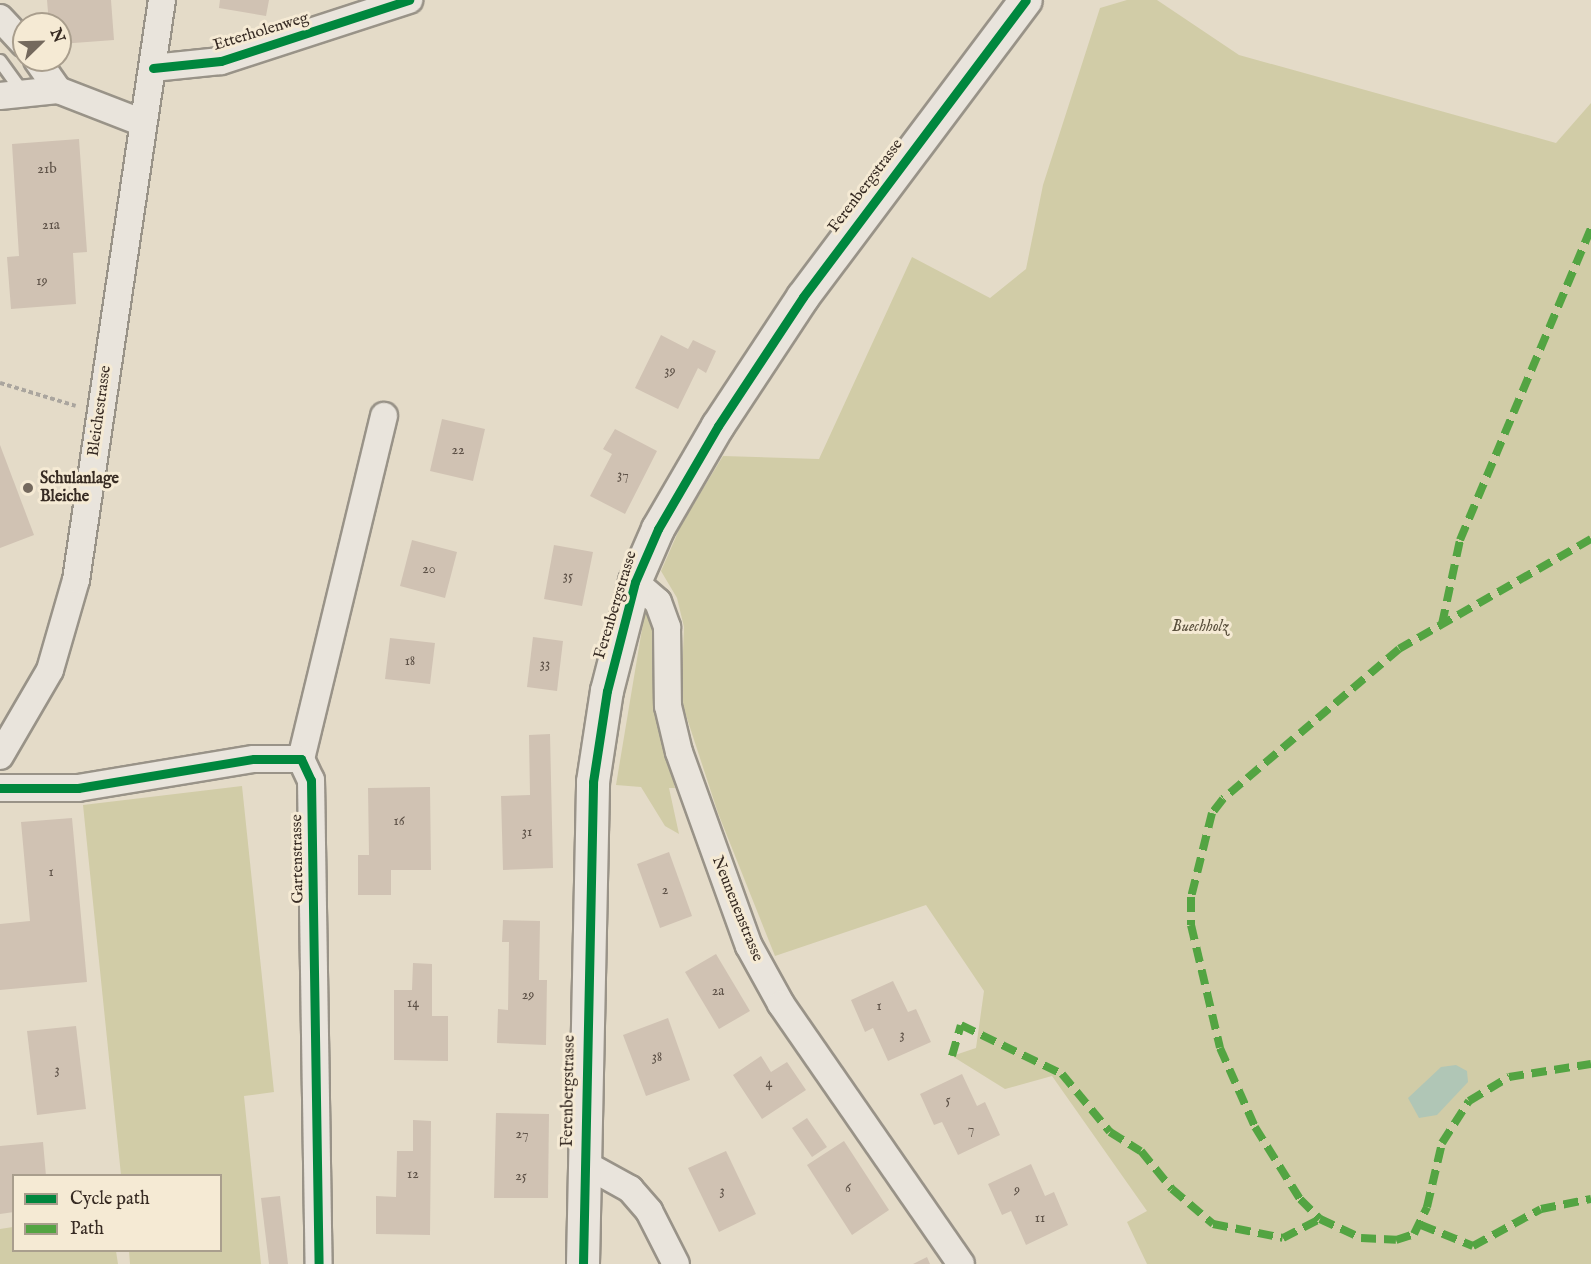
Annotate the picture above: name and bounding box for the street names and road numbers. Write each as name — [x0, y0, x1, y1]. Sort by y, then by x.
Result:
street label: Etterholenweg — [211, 8, 311, 56]
street label: Ferenbergstrasse — [825, 135, 907, 237]
street label: Bleichestrasse — [84, 364, 116, 458]
street label: Ferenbergstrasse — [590, 549, 642, 661]
street label: Gartenstrasse — [288, 814, 308, 904]
street label: Neunenenstrasse — [707, 854, 767, 964]
street label: Ferenbergstrasse — [558, 1035, 580, 1147]

